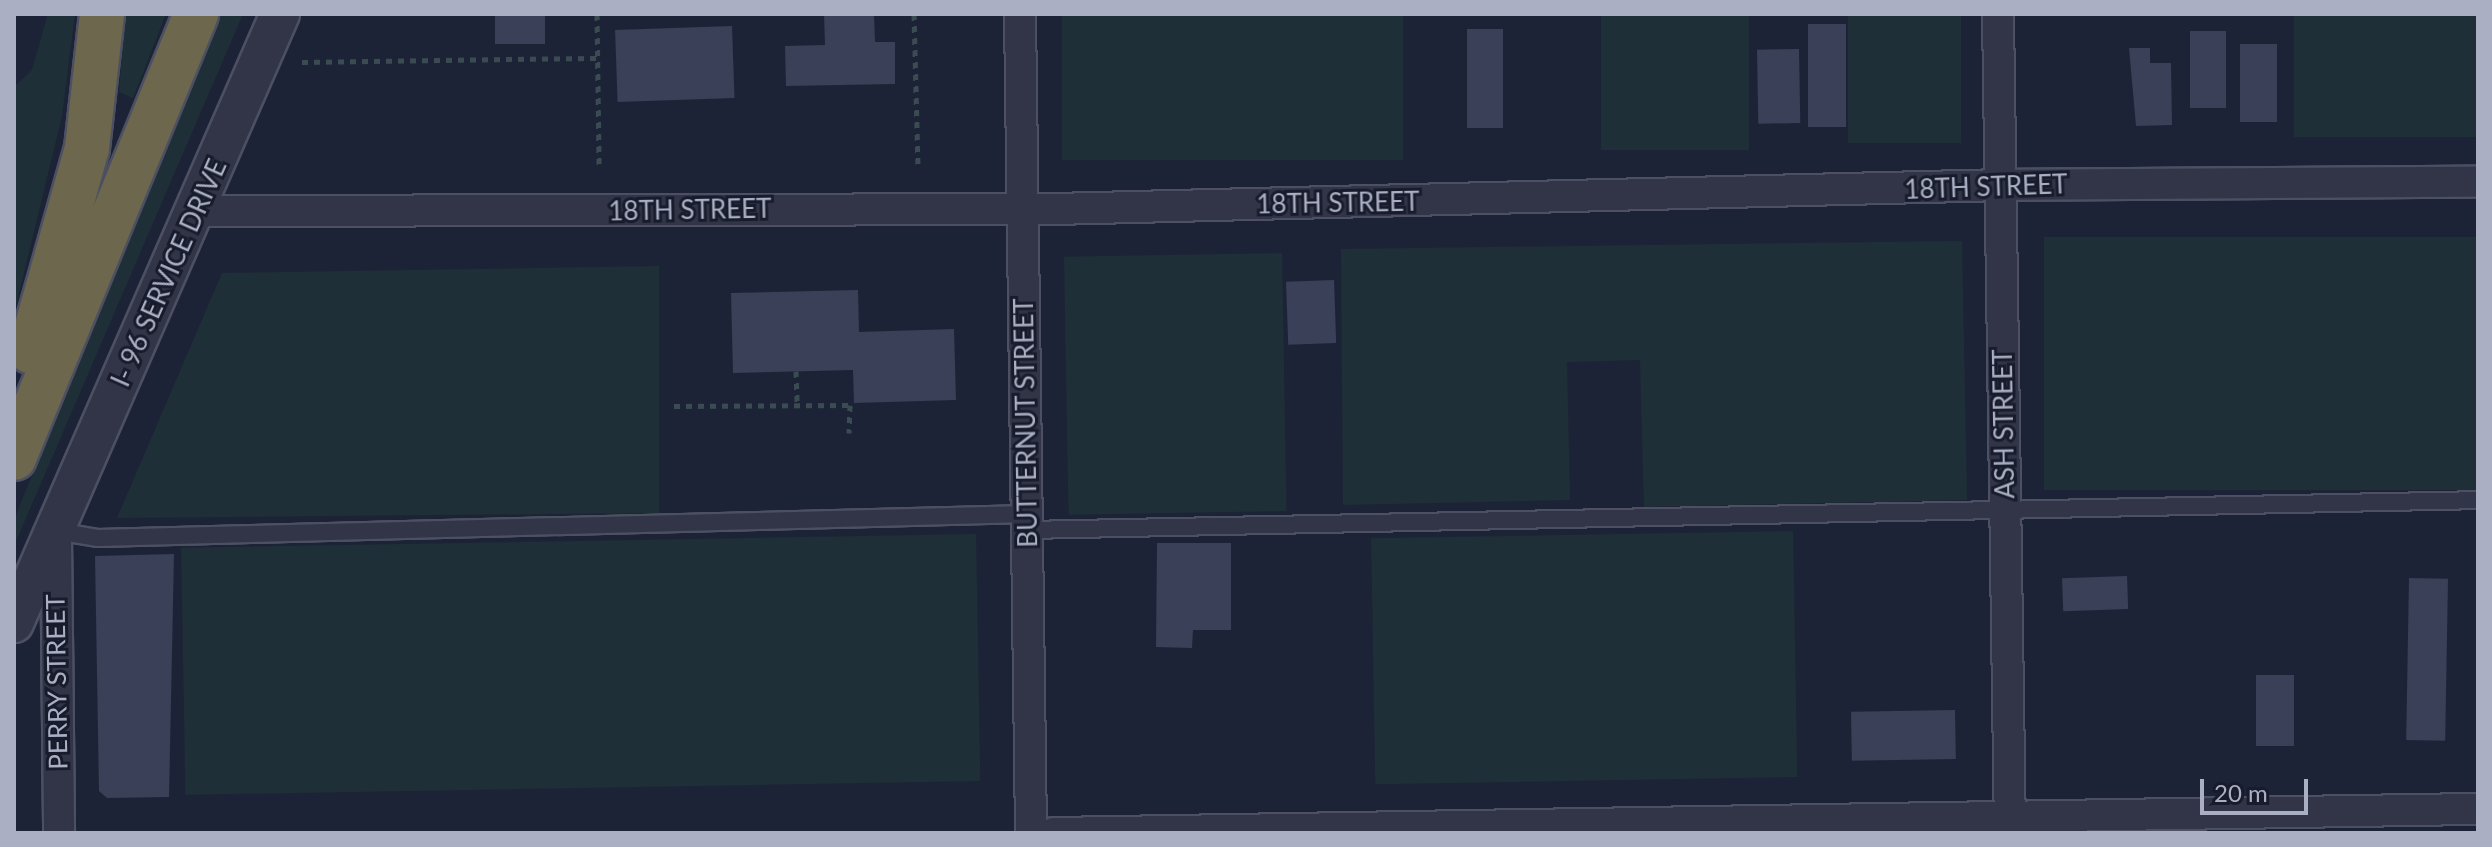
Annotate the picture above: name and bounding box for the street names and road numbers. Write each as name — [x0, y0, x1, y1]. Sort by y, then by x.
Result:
street label: I- 96 SERVICE DRIVE — [105, 155, 233, 391]
street label: 18TH STREET — [1904, 169, 2068, 205]
street label: 18TH STREET — [1256, 186, 1420, 220]
street label: 18TH STREET — [608, 193, 772, 227]
street label: BUTTERNUT STREET — [1008, 298, 1044, 548]
street label: ASH STREET — [1987, 349, 2021, 499]
street label: PERRY STREET — [40, 593, 74, 771]

